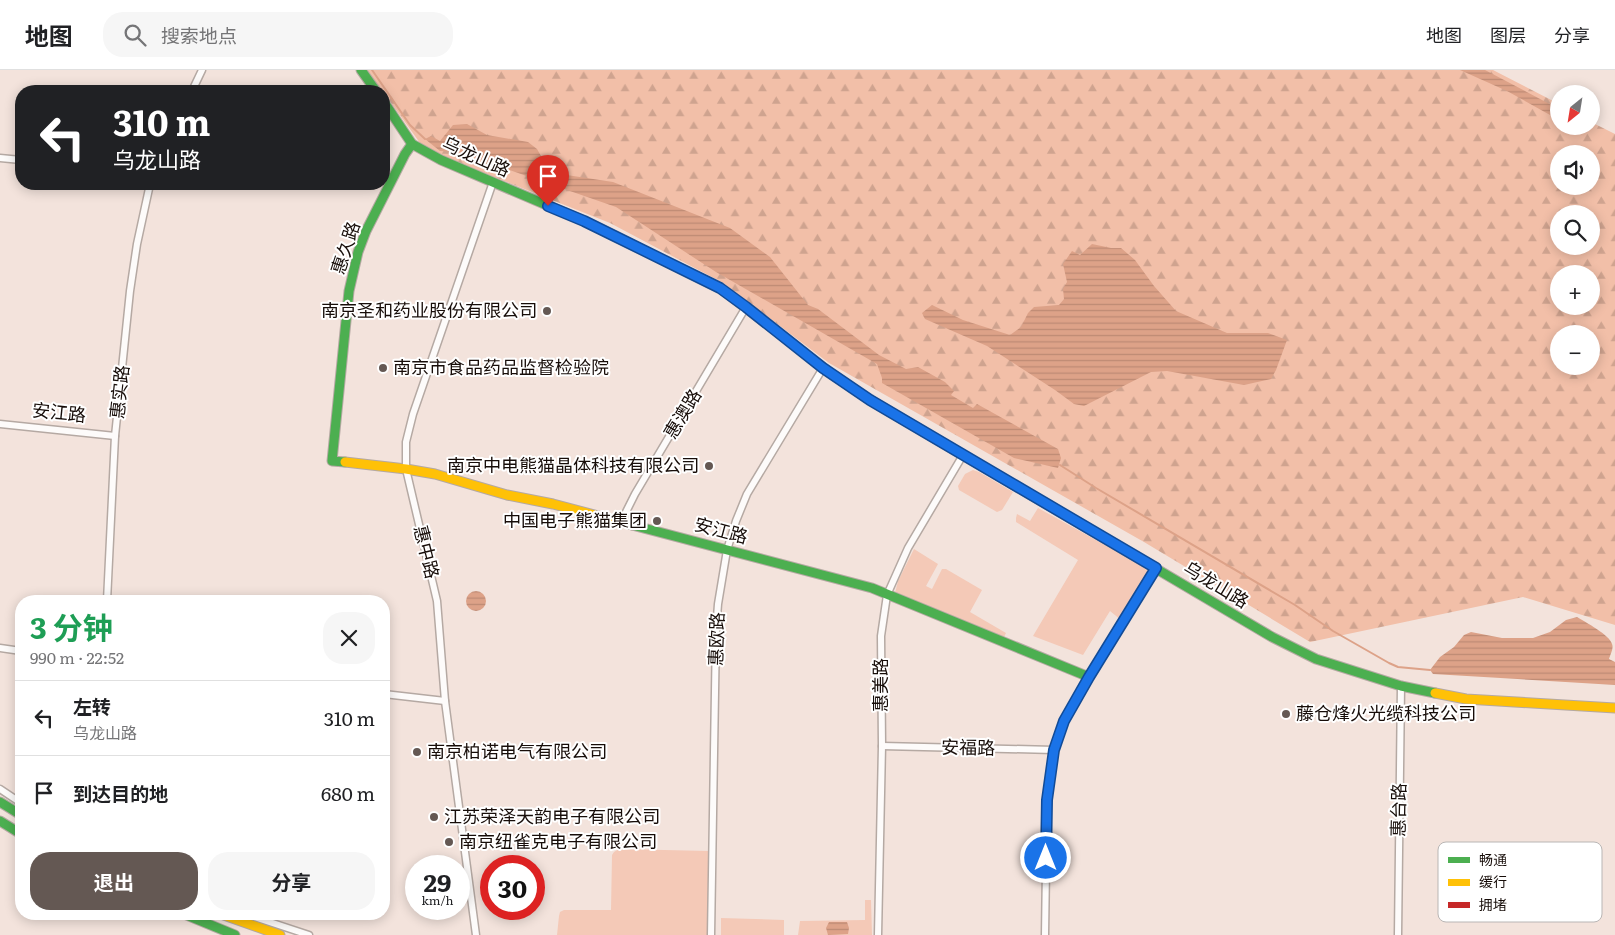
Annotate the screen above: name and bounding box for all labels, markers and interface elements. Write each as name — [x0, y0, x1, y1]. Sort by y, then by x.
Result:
search box — [103, 12, 453, 57]
text: 地图 — [25, 17, 73, 52]
icon: search — [121, 21, 149, 49]
text: 搜索地点 — [161, 21, 237, 49]
text: 地图 — [1426, 21, 1462, 48]
text: 图层 — [1490, 21, 1526, 48]
text: 分享 — [1554, 21, 1590, 48]
north arrow — [1550, 85, 1600, 135]
map controls — [1550, 85, 1600, 375]
text: 310 m — [113, 95, 210, 147]
icon: left — [30, 105, 95, 170]
street label: 乌龙山路 — [438, 129, 515, 183]
text: 乌龙山路 — [113, 142, 201, 175]
button: sound — [1550, 145, 1600, 195]
pin — [527, 155, 569, 206]
icon: arrive — [534, 162, 562, 190]
button: search — [1550, 205, 1600, 255]
street label: 惠久路 — [323, 218, 366, 277]
button: + — [1550, 265, 1600, 315]
place label: 南京圣和药业股份有限公司 — [321, 296, 537, 323]
marker: 南京圣和药业股份有限公司 — [541, 305, 553, 317]
button: − — [1550, 325, 1600, 375]
place label: 南京市食品药品监督检验院 — [393, 353, 609, 380]
marker: 南京市食品药品监督检验院 — [377, 362, 389, 374]
street label: 惠实路 — [102, 364, 135, 420]
street label: 惠澳路 — [656, 383, 707, 443]
street label: 安江路 — [31, 395, 87, 428]
place label: 南京中电熊猫晶体科技有限公司 — [447, 451, 699, 478]
marker: 南京中电熊猫晶体科技有限公司 — [703, 460, 715, 472]
place label: 中国电子熊猫集团 — [503, 506, 647, 533]
street label: 安江路 — [692, 510, 751, 550]
marker: 中国电子熊猫集团 — [651, 515, 663, 527]
street label: 惠中路 — [408, 522, 447, 581]
street label: 乌龙山路 — [1179, 554, 1255, 614]
text: 3 分钟 — [30, 604, 113, 648]
street label: 惠欧路 — [701, 611, 730, 666]
button: close — [323, 612, 375, 664]
text: 990 m · 22:52 — [30, 645, 124, 669]
street label: 惠美路 — [866, 658, 893, 712]
text: 左转 — [73, 692, 111, 720]
place label: 藤仓烽火光缆科技公司 — [1296, 699, 1476, 726]
icon: left — [30, 704, 58, 732]
text: 310 m — [324, 704, 375, 732]
marker: 藤仓烽火光缆科技公司 — [1280, 708, 1292, 720]
text: 乌龙山路 — [73, 720, 137, 744]
street label: 安福路 — [941, 733, 995, 760]
place label: 南京柏诺电气有限公司 — [427, 737, 607, 764]
marker: 南京柏诺电气有限公司 — [411, 746, 423, 758]
icon: arrive — [30, 779, 58, 807]
text: 到达目的地 — [73, 779, 168, 807]
text: 680 m — [321, 779, 375, 807]
street label: 惠台路 — [1384, 783, 1411, 837]
place label: 江苏荣泽天韵电子有限公司 — [444, 802, 660, 829]
marker: 江苏荣泽天韵电子有限公司 — [428, 811, 440, 823]
place label: 南京纽雀克电子有限公司 — [459, 827, 657, 854]
position arrow — [1019, 831, 1071, 883]
marker: 南京纽雀克电子有限公司 — [443, 836, 455, 848]
legend — [1438, 842, 1602, 922]
text: 畅通 — [1479, 849, 1507, 869]
button: 退出 — [30, 852, 198, 910]
button: 分享 — [208, 852, 375, 910]
speed limit sign: 30 — [480, 855, 545, 920]
text: 29 — [424, 863, 451, 900]
text: 缓行 — [1479, 871, 1507, 891]
text: km/h — [422, 891, 453, 909]
text: 拥堵 — [1479, 894, 1507, 914]

